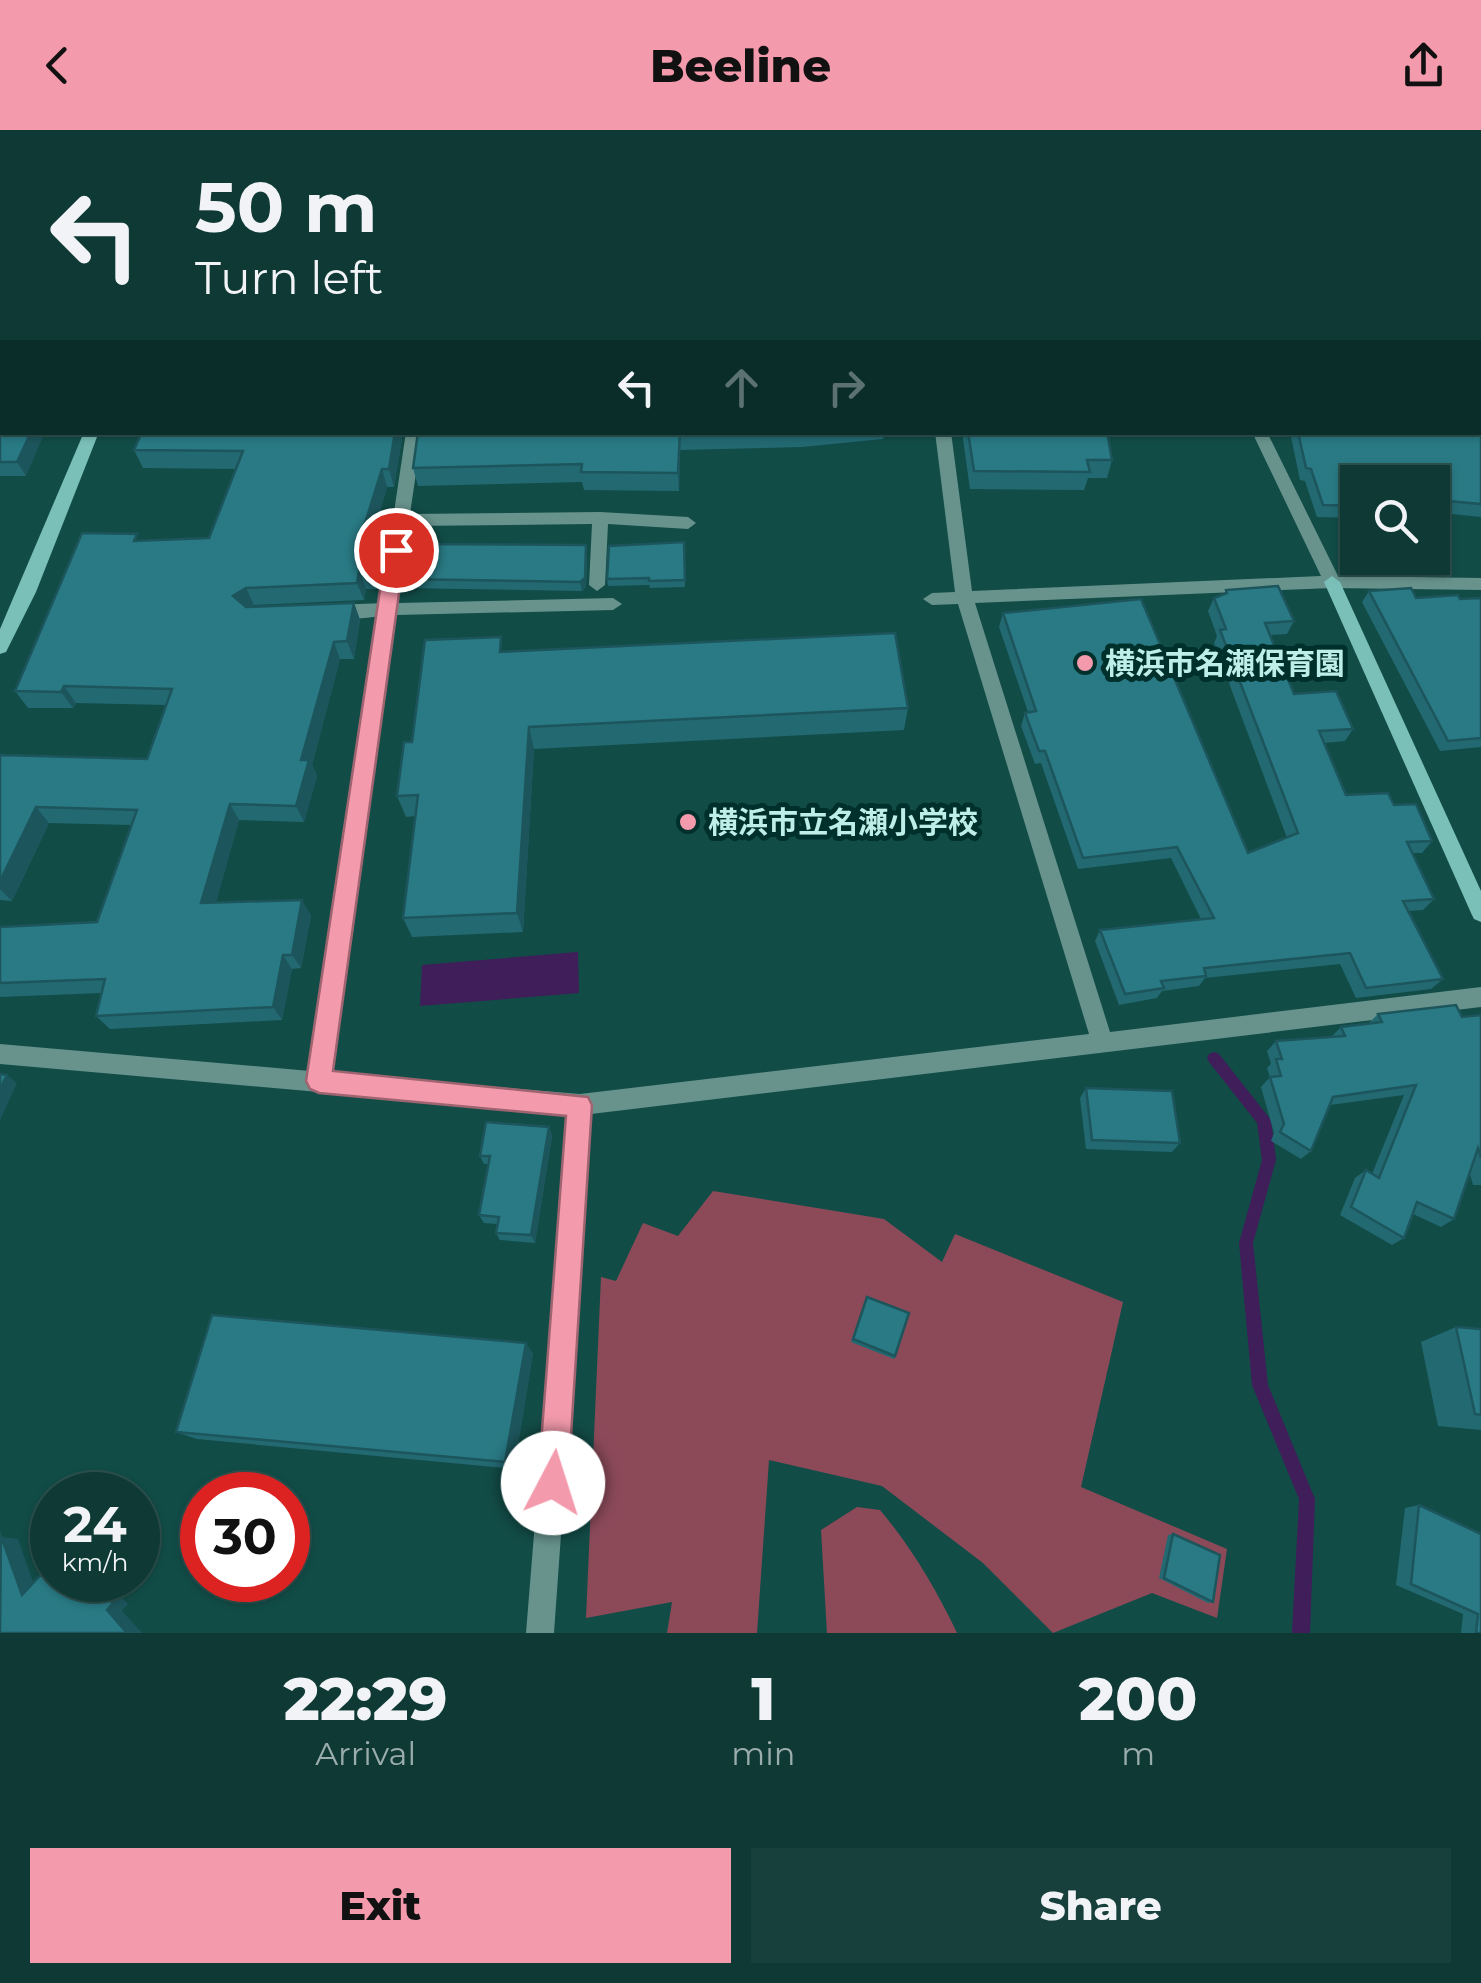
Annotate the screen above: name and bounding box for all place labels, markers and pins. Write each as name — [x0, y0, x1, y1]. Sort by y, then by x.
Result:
pin — [354, 508, 439, 593]
place label: 横浜市名瀬保育園 — [1105, 645, 1345, 682]
marker: 横浜市名瀬保育園 — [1074, 652, 1096, 674]
place label: 横浜市立名瀬小学校 — [708, 804, 978, 841]
marker: 横浜市立名瀬小学校 — [677, 811, 699, 833]

